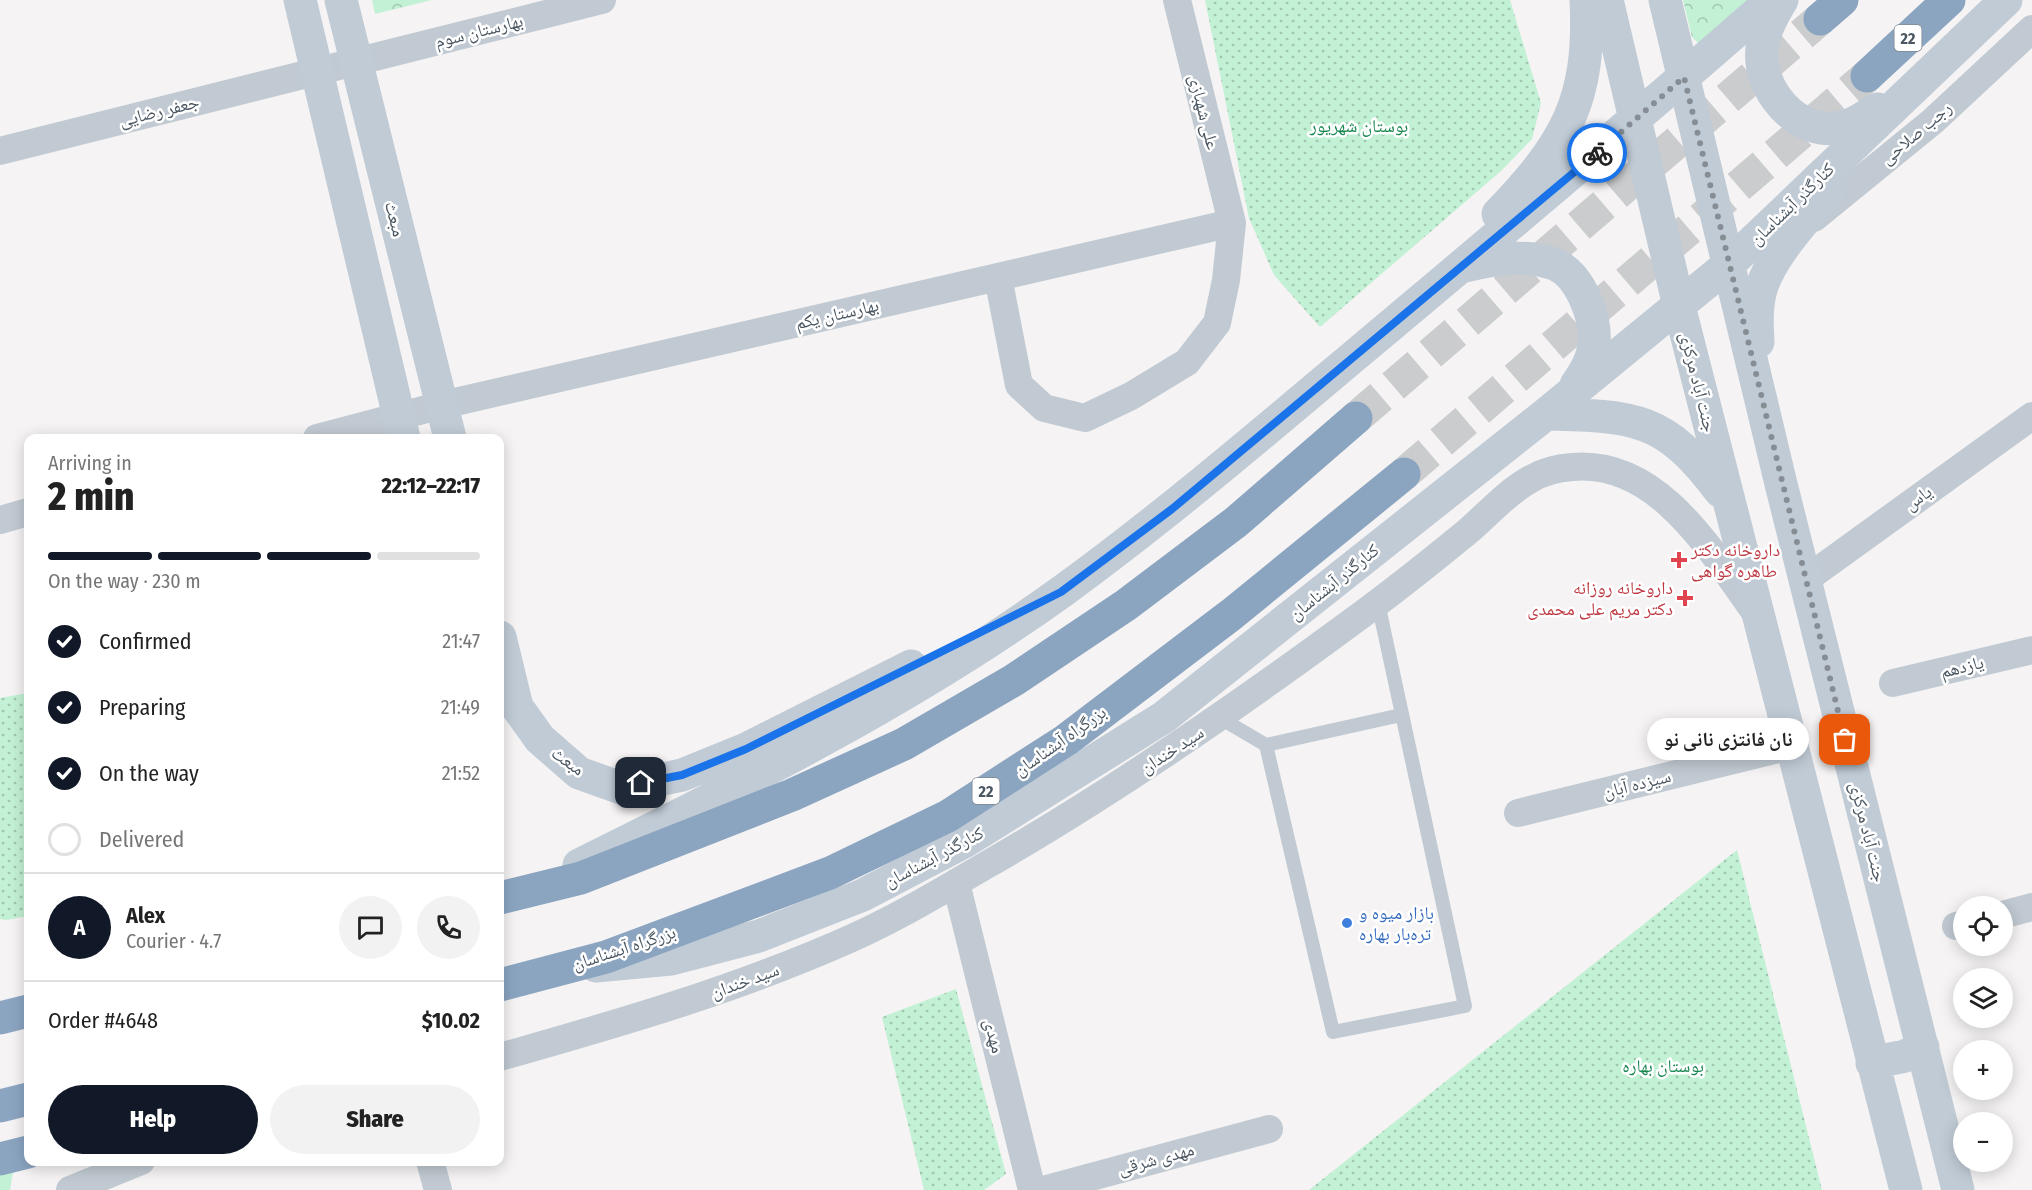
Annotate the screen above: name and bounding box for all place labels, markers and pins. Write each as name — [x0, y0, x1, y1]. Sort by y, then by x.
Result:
place label: داروخانه دکتر طاهره گواهی — [1690, 539, 1780, 582]
marker: داروخانه دکتر طاهره گواهی — [1672, 553, 1686, 567]
place label: داروخانه روزانه دکتر مریم علی محمدی — [1527, 577, 1673, 621]
marker: داروخانه روزانه دکتر مریم علی محمدی — [1678, 591, 1692, 605]
pin — [1819, 714, 1870, 765]
callout: نان فانتزی نانی نو — [1647, 719, 1809, 761]
pin — [615, 757, 666, 808]
place label: بازار میوه و تره‌بار بهاره — [1359, 902, 1434, 945]
marker: بازار میوه و تره‌بار بهاره — [1340, 916, 1354, 930]

